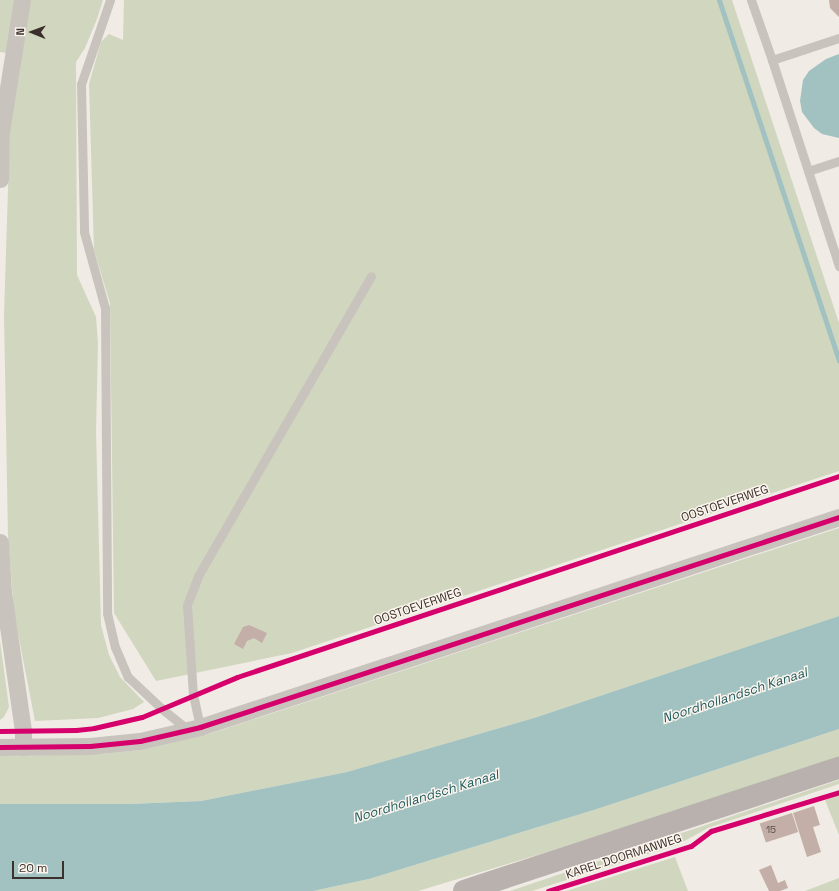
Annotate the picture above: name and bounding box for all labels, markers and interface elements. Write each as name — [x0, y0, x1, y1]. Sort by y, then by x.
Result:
north arrow — [12, 12, 52, 52]
text: N — [13, 28, 27, 36]
street label: OOSTOEVERWEG — [679, 482, 771, 526]
street label: OOSTOEVERWEG — [372, 585, 464, 629]
water label: Noordhollandsch Kanaal — [661, 665, 809, 727]
water label: Noordhollandsch Kanaal — [351, 767, 501, 827]
house number: 15 — [766, 824, 776, 836]
street label: KAREL DOORMANWEG — [564, 831, 684, 883]
scale bar — [14, 853, 66, 879]
text: 20 m — [19, 860, 47, 876]

